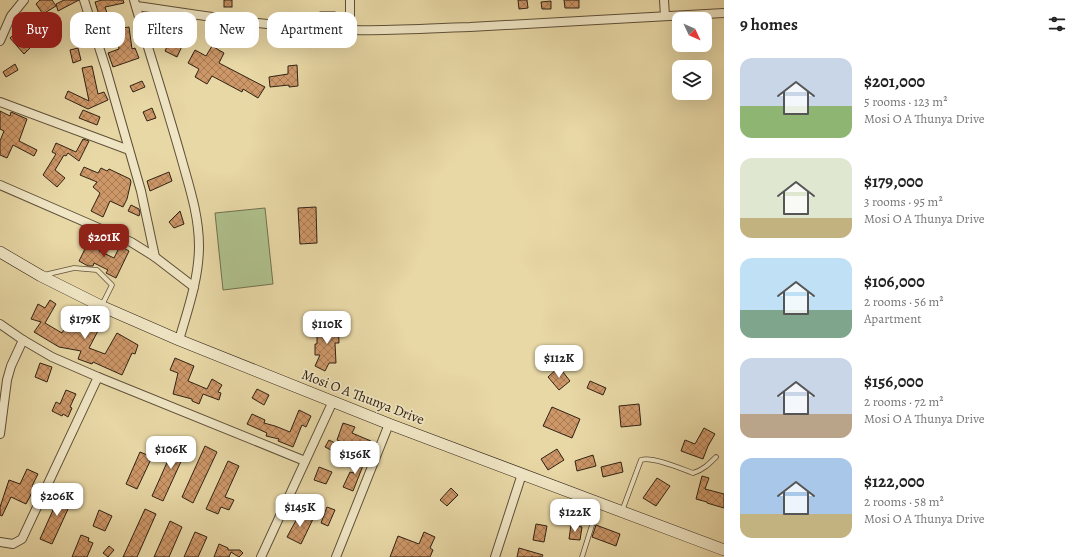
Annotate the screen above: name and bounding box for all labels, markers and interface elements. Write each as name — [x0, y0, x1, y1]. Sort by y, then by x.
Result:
chip: Buy — [12, 12, 62, 48]
chip: Rent — [70, 12, 125, 48]
chip: Filters — [133, 12, 197, 48]
chip: New — [205, 12, 259, 48]
chip: Apartment — [267, 12, 357, 48]
north arrow — [672, 12, 712, 52]
map controls — [672, 12, 712, 100]
text: 9 homes — [740, 13, 798, 36]
icon: filters — [1046, 13, 1068, 35]
button: layers — [672, 60, 712, 100]
text: $201,000 — [864, 70, 925, 93]
icon: home — [772, 74, 820, 122]
text: 5 rooms · 123 m² — [864, 93, 947, 110]
text: Mosi O A Thunya Drive — [864, 110, 985, 127]
text: $179,000 — [864, 170, 923, 193]
icon: home — [772, 174, 820, 222]
text: 3 rooms · 95 m² — [864, 193, 943, 210]
text: Mosi O A Thunya Drive — [864, 210, 985, 227]
pin: $201K — [76, 224, 132, 258]
text: $201K — [88, 228, 120, 245]
text: $106,000 — [864, 270, 925, 293]
icon: home — [772, 274, 820, 322]
text: 2 rooms · 56 m² — [864, 293, 944, 310]
pin: $179K — [57, 306, 113, 340]
text: $179K — [70, 310, 100, 327]
text: Apartment — [864, 310, 922, 327]
pin: $110K — [299, 311, 355, 345]
text: $110K — [312, 315, 342, 332]
pin: $112K — [531, 345, 587, 379]
text: $112K — [544, 349, 574, 366]
street label: Mosi O A Thunya Drive — [299, 365, 427, 429]
text: $156,000 — [864, 370, 923, 393]
icon: home — [772, 374, 820, 422]
text: 2 rooms · 72 m² — [864, 393, 944, 410]
text: Mosi O A Thunya Drive — [864, 410, 985, 427]
pin: $106K — [143, 436, 199, 470]
text: $106K — [155, 440, 187, 457]
pin: $156K — [327, 441, 383, 475]
text: $156K — [340, 445, 370, 462]
text: $122,000 — [864, 470, 925, 493]
icon: home — [772, 474, 820, 522]
pin: $206K — [29, 483, 85, 517]
text: $206K — [40, 487, 74, 504]
text: 2 rooms · 58 m² — [864, 493, 944, 510]
pin: $145K — [272, 494, 328, 528]
text: $145K — [285, 498, 315, 515]
pin: $122K — [547, 499, 603, 533]
text: $122K — [559, 503, 591, 520]
text: Mosi O A Thunya Drive — [864, 510, 985, 527]

